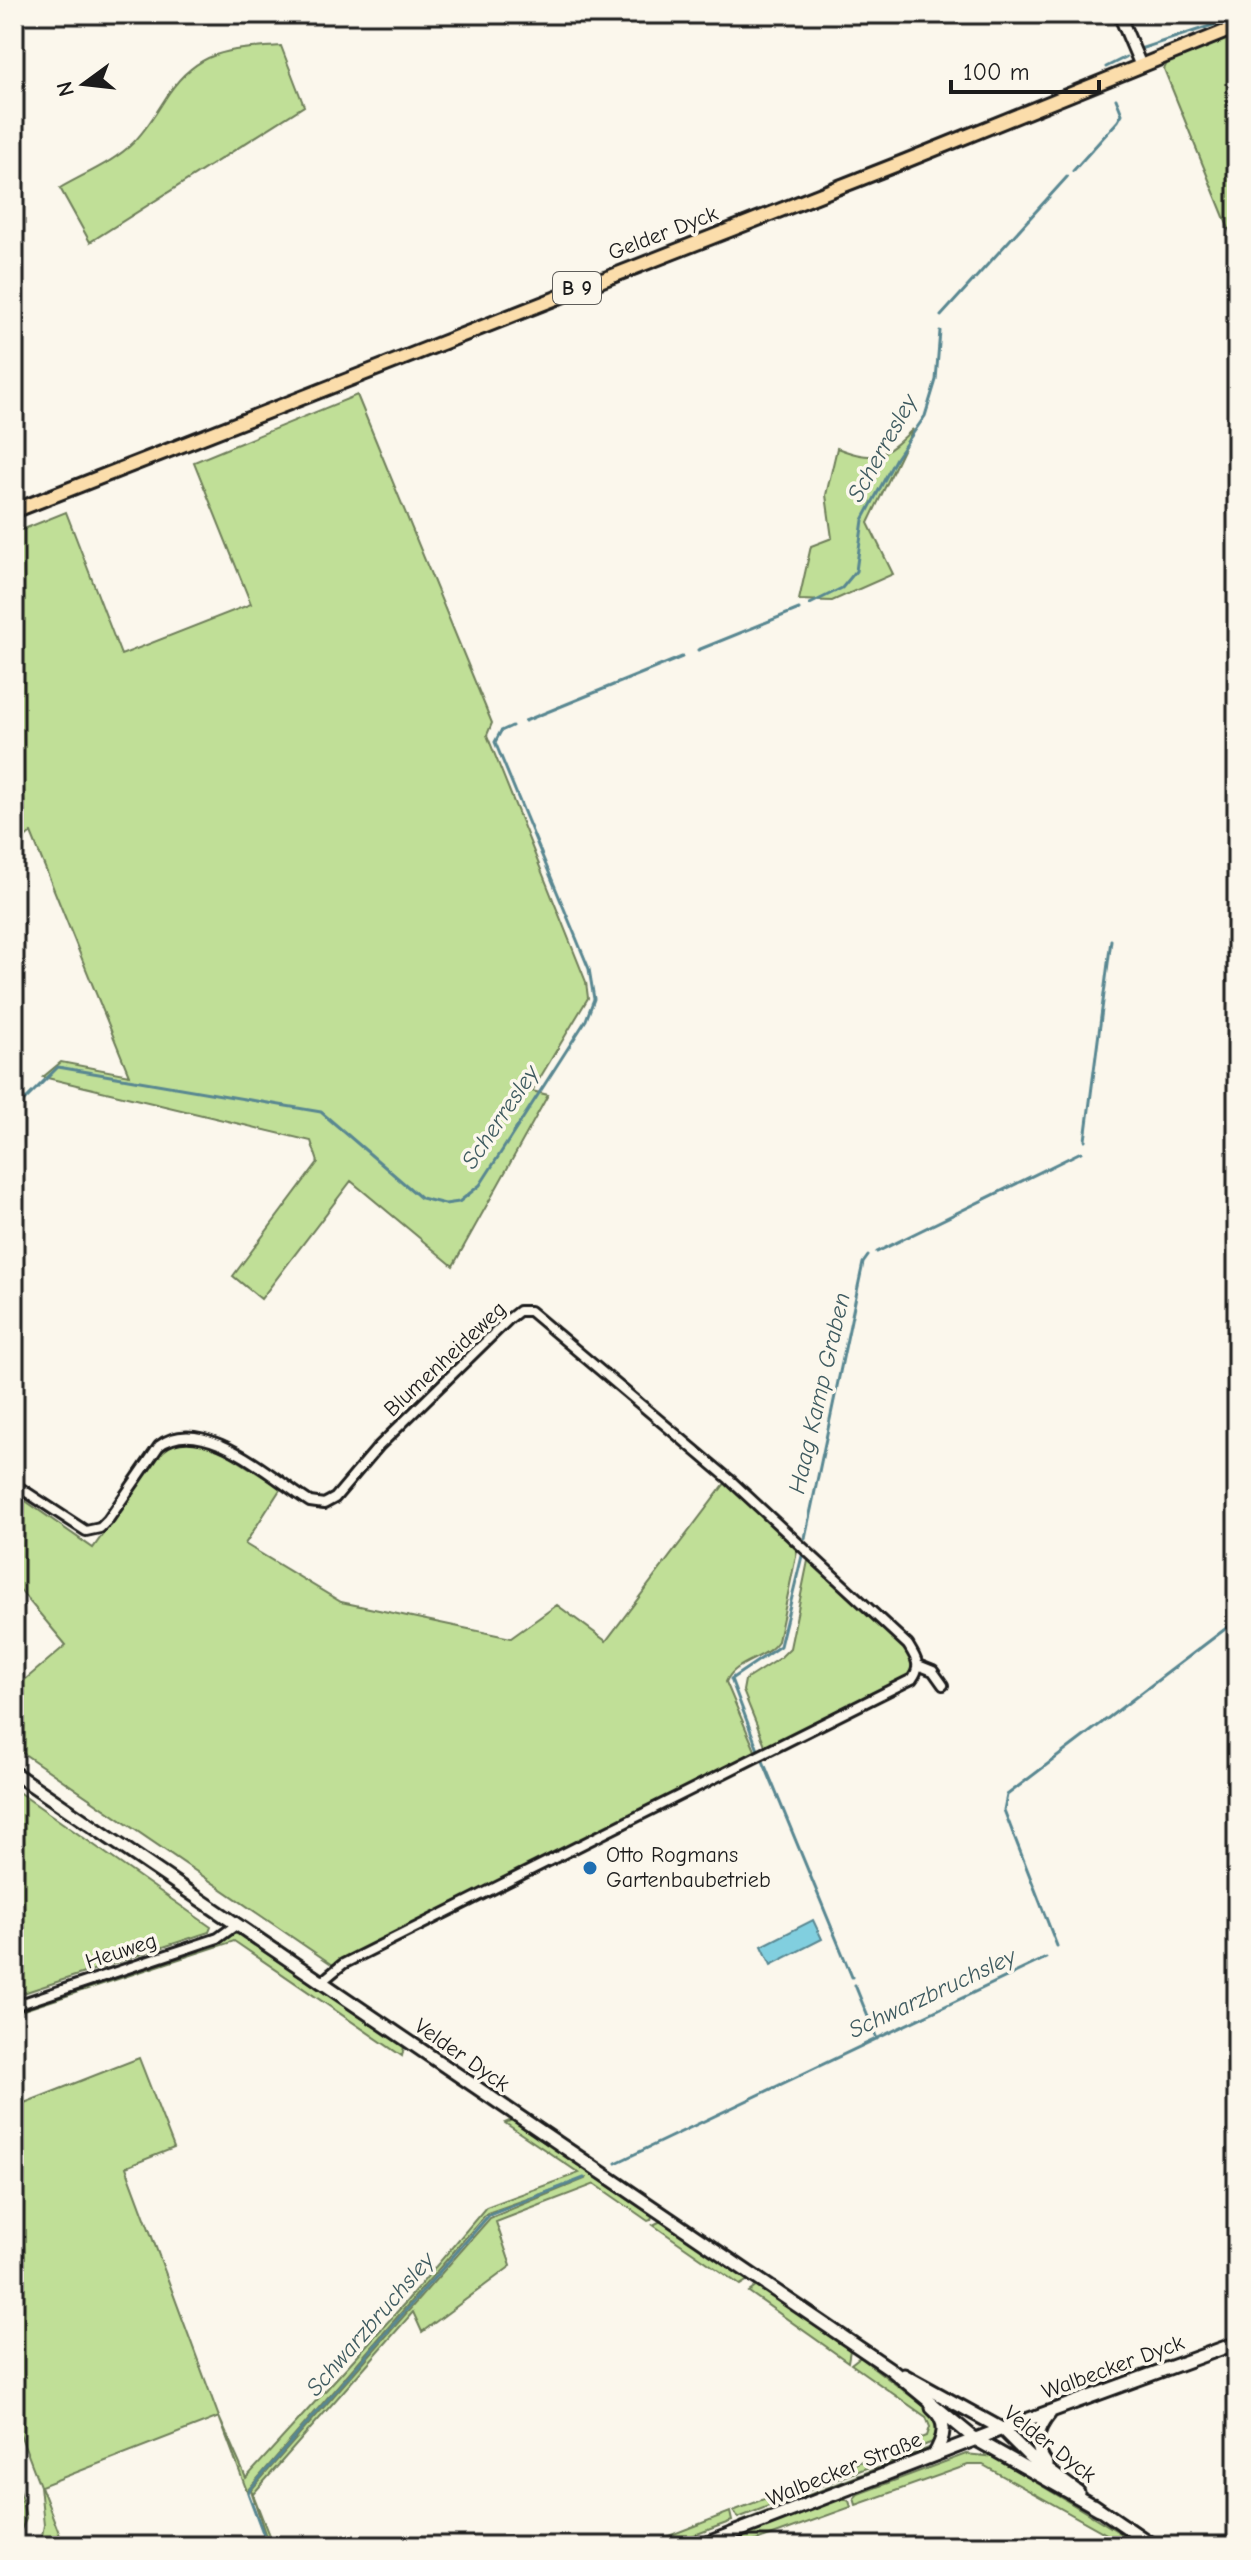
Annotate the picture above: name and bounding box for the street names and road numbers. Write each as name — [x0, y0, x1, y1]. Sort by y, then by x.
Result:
street label: Gelder Dyck — [605, 200, 722, 266]
road number: B 9 — [553, 272, 601, 304]
street label: Blumenheideweg — [379, 1296, 511, 1422]
street label: Heuweg — [82, 1927, 160, 1975]
street label: Velder Dyck — [410, 2013, 515, 2097]
street label: Walbecker Dyck — [1039, 2329, 1188, 2405]
street label: Velder Dyck — [999, 2400, 1101, 2488]
street label: Walbecker Straße — [763, 2426, 925, 2512]

